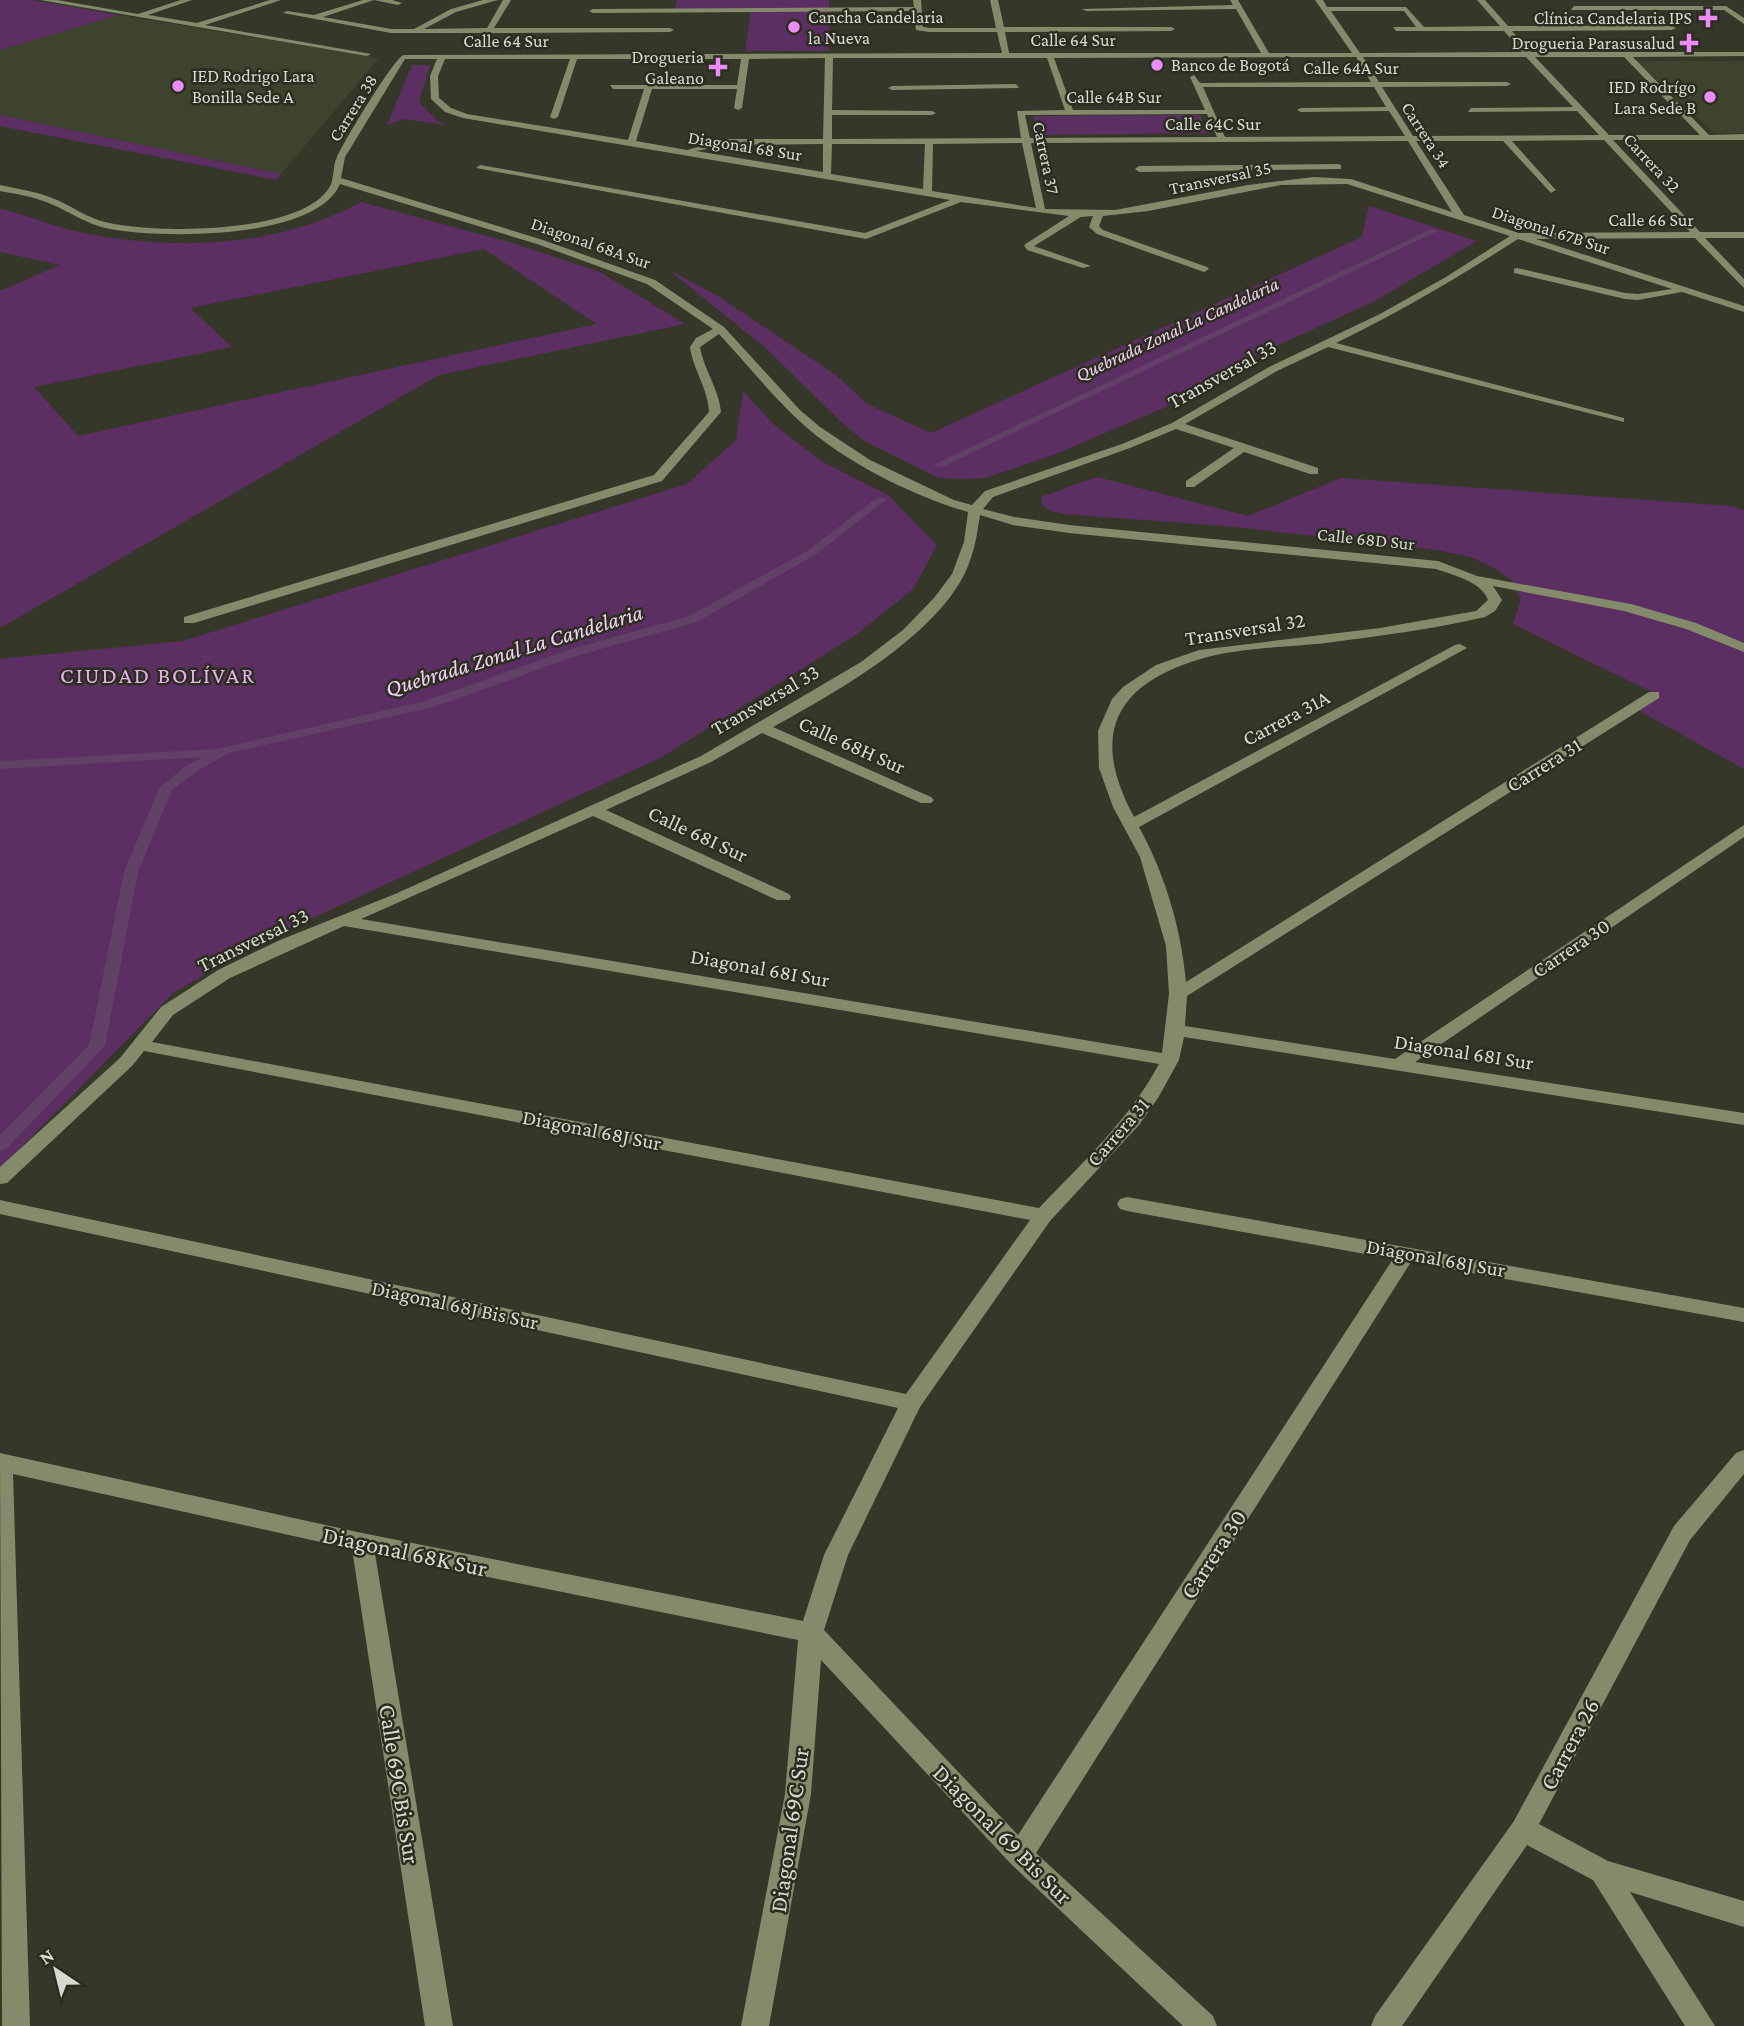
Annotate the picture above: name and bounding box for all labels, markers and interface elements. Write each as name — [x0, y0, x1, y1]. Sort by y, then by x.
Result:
place label: Cancha Candelaria la Nueva — [808, 7, 944, 48]
place label: Clínica Candelaria IPS — [1534, 8, 1692, 28]
marker: Clínica Candelaria IPS — [1698, 8, 1718, 28]
marker: Cancha Candelaria la Nueva — [786, 19, 802, 35]
street label: Calle 64 Sur — [1030, 30, 1116, 50]
street label: Calle 64 Sur — [463, 31, 549, 51]
place label: Drogueria Parasusalud — [1512, 33, 1676, 53]
marker: Drogueria Parasusalud — [1681, 35, 1697, 51]
place label: Drogueria Galeano — [631, 47, 704, 88]
place label: Banco de Bogotá — [1171, 55, 1290, 75]
marker: Banco de Bogotá — [1149, 57, 1165, 73]
street label: Calle 64A Sur — [1303, 58, 1400, 78]
marker: Drogueria Galeano — [710, 59, 726, 75]
place label: IED Rodrigo Lara Bonilla Sede A — [192, 66, 314, 107]
street label: Carrera 38 — [325, 71, 381, 145]
place label: IED Rodrígo Lara Sede B — [1609, 77, 1696, 118]
marker: IED Rodrigo Lara Bonilla Sede A — [170, 78, 186, 94]
street label: Calle 64B Sur — [1066, 87, 1162, 107]
marker: IED Rodrígo Lara Sede B — [1702, 89, 1718, 105]
street label: Carrera 34 — [1397, 98, 1455, 172]
street label: Calle 64C Sur — [1165, 114, 1262, 134]
street label: Carrera 37 — [1029, 120, 1063, 196]
street label: Diagonal 68 Sur — [687, 127, 804, 165]
street label: Carrera 32 — [1619, 129, 1685, 197]
street label: Transversal 35 — [1167, 157, 1273, 199]
street label: Diagonal 67B Sur — [1489, 201, 1613, 259]
street label: Calle 66 Sur — [1608, 210, 1694, 230]
street label: Diagonal 68A Sur — [528, 213, 654, 273]
water label: Quebrada Zonal La Candelaria — [1072, 273, 1282, 385]
street label: Transversal 33 — [1163, 334, 1281, 414]
street label: Calle 68D Sur — [1316, 524, 1416, 554]
water label: Quebrada Zonal La Candelaria — [382, 598, 646, 702]
street label: Transversal 32 — [1183, 608, 1307, 650]
street label: Transversal 33 — [707, 659, 823, 741]
district label: CIUDAD BOLÍVAR — [60, 662, 256, 688]
street label: Carrera 31A — [1238, 685, 1334, 751]
street label: Calle 68H Sur — [795, 711, 910, 779]
street label: Carrera 31 — [1502, 733, 1586, 797]
street label: Calle 68I Sur — [644, 801, 752, 868]
street label: Transversal 33 — [193, 903, 313, 977]
street label: Carrera 30 — [1528, 913, 1614, 983]
street label: Diagonal 68I Sur — [689, 944, 832, 992]
street label: Diagonal 68I Sur — [1393, 1029, 1536, 1075]
street label: Carrera 31 — [1082, 1093, 1154, 1171]
street label: Diagonal 68J Sur — [521, 1105, 664, 1155]
street label: Diagonal 68J Sur — [1365, 1234, 1508, 1282]
street label: Diagonal 68J Bis Sur — [369, 1276, 541, 1335]
street label: Carrera 30 — [1174, 1504, 1252, 1604]
street label: Diagonal 68K Sur — [320, 1520, 490, 1582]
street label: Carrera 26 — [1534, 1694, 1604, 1794]
street label: Calle 69C Bis Sur — [374, 1702, 426, 1866]
street label: Diagonal 69C Sur — [764, 1745, 814, 1914]
street label: Diagonal 69 Bis Sur — [928, 1759, 1079, 1910]
north arrow — [21, 1935, 91, 2005]
text: N — [35, 1944, 58, 1969]

